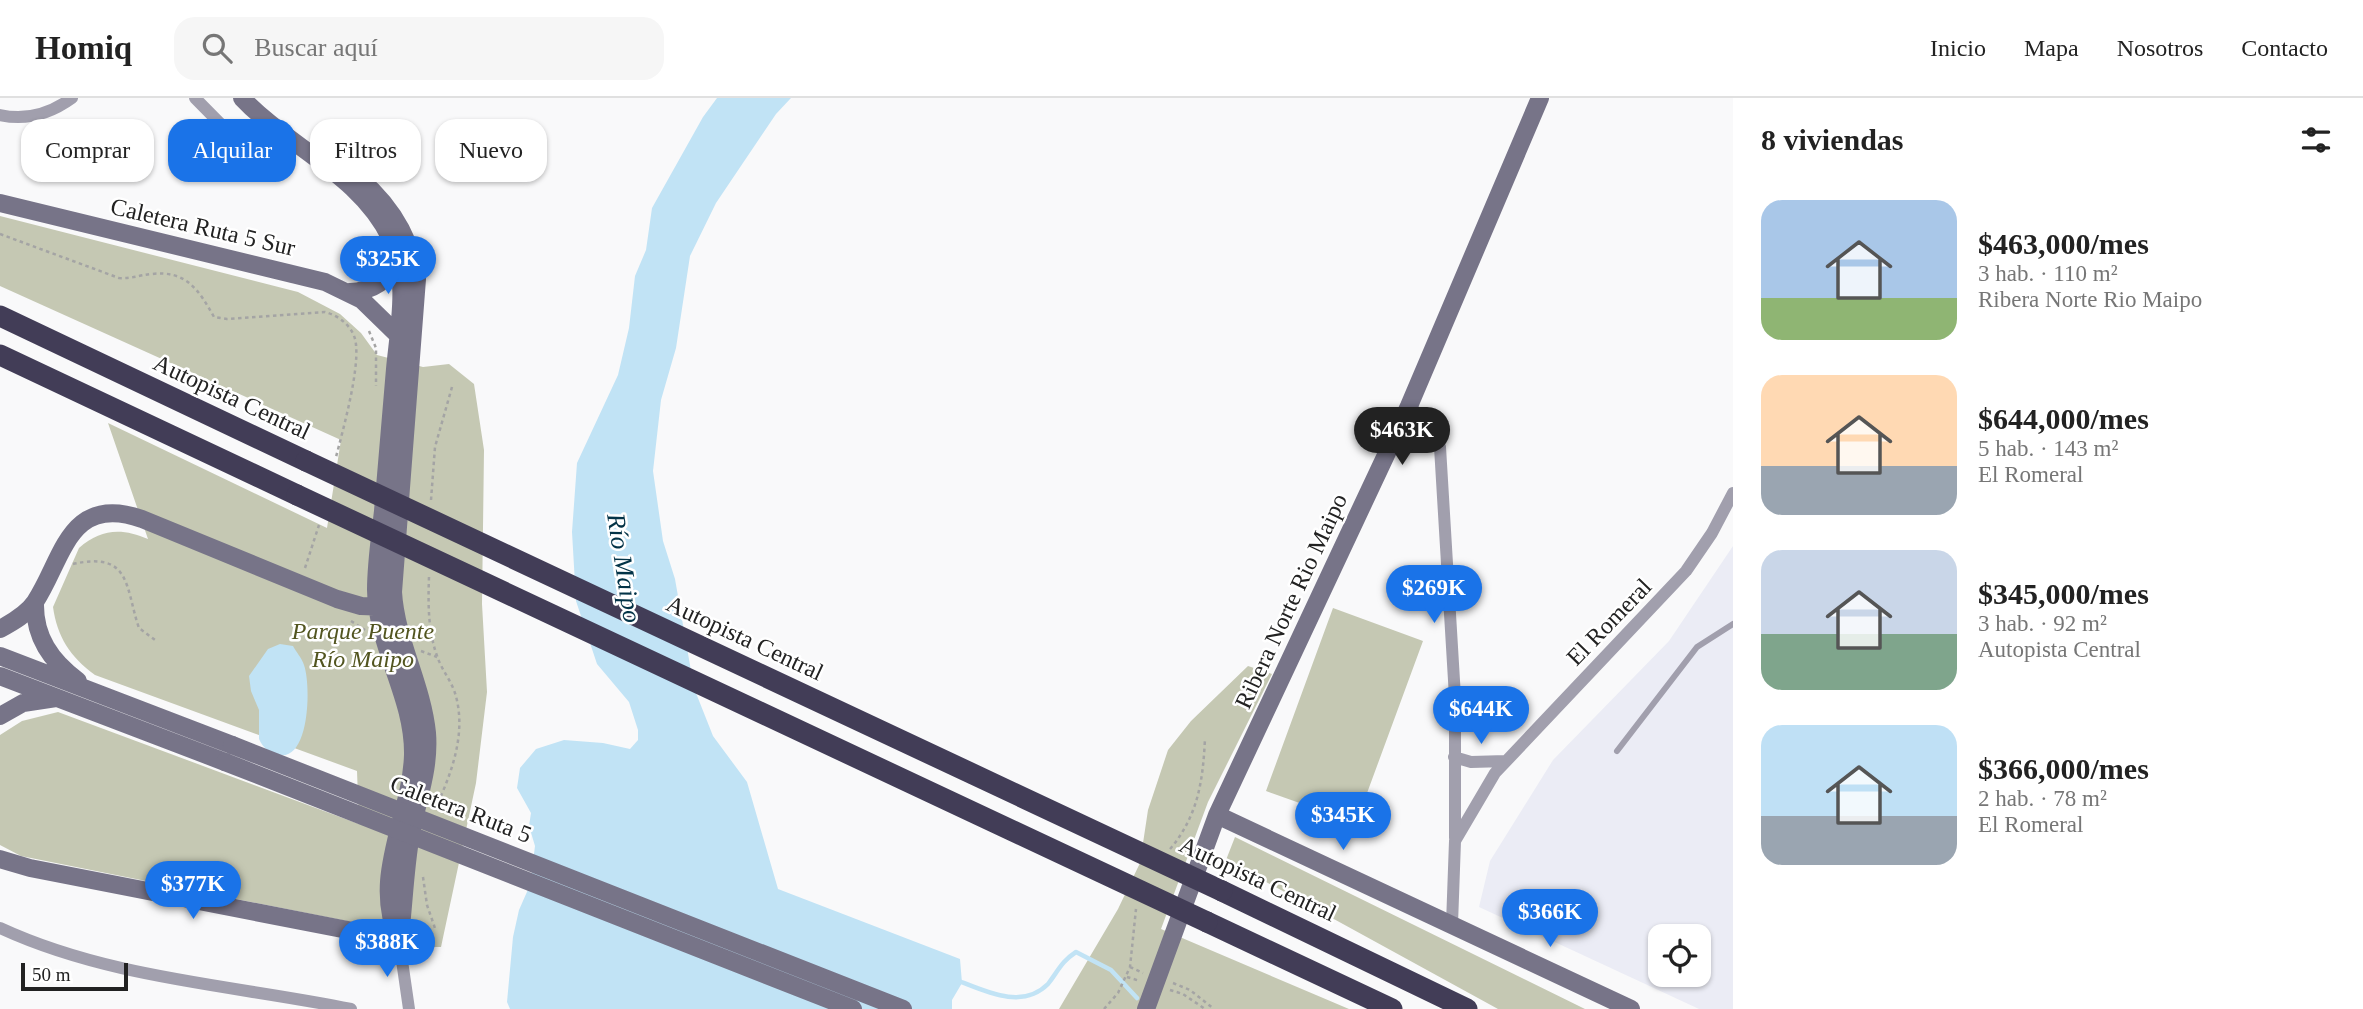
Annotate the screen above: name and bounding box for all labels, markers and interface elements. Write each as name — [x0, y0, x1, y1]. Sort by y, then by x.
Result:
search box — [174, 17, 664, 80]
icon: search — [198, 29, 236, 67]
text: Homiq — [35, 30, 132, 66]
text: Buscar aquí — [254, 33, 378, 62]
text: Inicio — [1930, 35, 1986, 61]
text: Mapa — [2024, 35, 2079, 61]
text: Nosotros — [2117, 35, 2203, 61]
text: Contacto — [2241, 35, 2328, 61]
chip: Comprar — [21, 119, 154, 182]
chip: Alquilar — [168, 119, 296, 182]
chip: Filtros — [310, 119, 421, 182]
chip: Nuevo — [435, 119, 547, 182]
icon: filters — [2297, 121, 2335, 159]
text: 8 viviendas — [1761, 123, 1904, 156]
street label: Caletera Ruta 5 Sur — [108, 193, 298, 261]
text: $463,000/mes — [1978, 227, 2149, 260]
icon: home — [1817, 228, 1901, 312]
pin: $325K — [339, 236, 437, 296]
text: $325K — [356, 246, 420, 271]
text: 3 hab. · 110 m² — [1978, 261, 2118, 286]
text: Ribera Norte Rio Maipo — [1978, 287, 2202, 312]
street label: Autopista Central — [149, 349, 315, 445]
text: $644,000/mes — [1978, 402, 2149, 435]
icon: home — [1817, 403, 1901, 487]
pin: $463K — [1353, 408, 1451, 467]
text: $463K — [1370, 417, 1434, 442]
text: 5 hab. · 143 m² — [1978, 436, 2118, 461]
text: El Romeral — [1978, 462, 2083, 487]
street label: Ribera Norte Rio Maipo — [1230, 489, 1352, 713]
water label: Río Maipo — [601, 510, 647, 625]
pin: $269K — [1385, 566, 1483, 625]
street label: El Romeral — [1561, 573, 1657, 671]
text: $269K — [1402, 575, 1466, 600]
text: $345,000/mes — [1978, 577, 2149, 610]
icon: home — [1817, 578, 1901, 662]
street label: Autopista Central — [662, 590, 828, 686]
text: 3 hab. · 92 m² — [1978, 611, 2107, 636]
park label: Parque Puente Río Maipo — [291, 618, 435, 672]
text: Autopista Central — [1978, 637, 2141, 662]
pin: $644K — [1432, 686, 1530, 746]
text: $644K — [1449, 696, 1513, 721]
text: $366,000/mes — [1978, 752, 2149, 785]
icon: home — [1817, 753, 1901, 837]
street label: Caletera Ruta 5 — [387, 770, 535, 848]
text: 2 hab. · 78 m² — [1978, 786, 2107, 811]
pin: $345K — [1294, 792, 1392, 852]
text: $345K — [1311, 802, 1375, 827]
text: El Romeral — [1978, 812, 2083, 837]
street label: Autopista Central — [1175, 831, 1341, 927]
pin: $377K — [144, 862, 242, 921]
text: $377K — [161, 871, 225, 896]
pin: $366K — [1501, 890, 1599, 949]
text: $366K — [1518, 899, 1582, 924]
pin: $388K — [338, 920, 436, 979]
map controls — [1648, 924, 1711, 987]
button: locate — [1648, 924, 1711, 987]
text: $388K — [355, 929, 419, 954]
scale bar — [21, 960, 128, 992]
text: 50 m — [32, 964, 71, 985]

